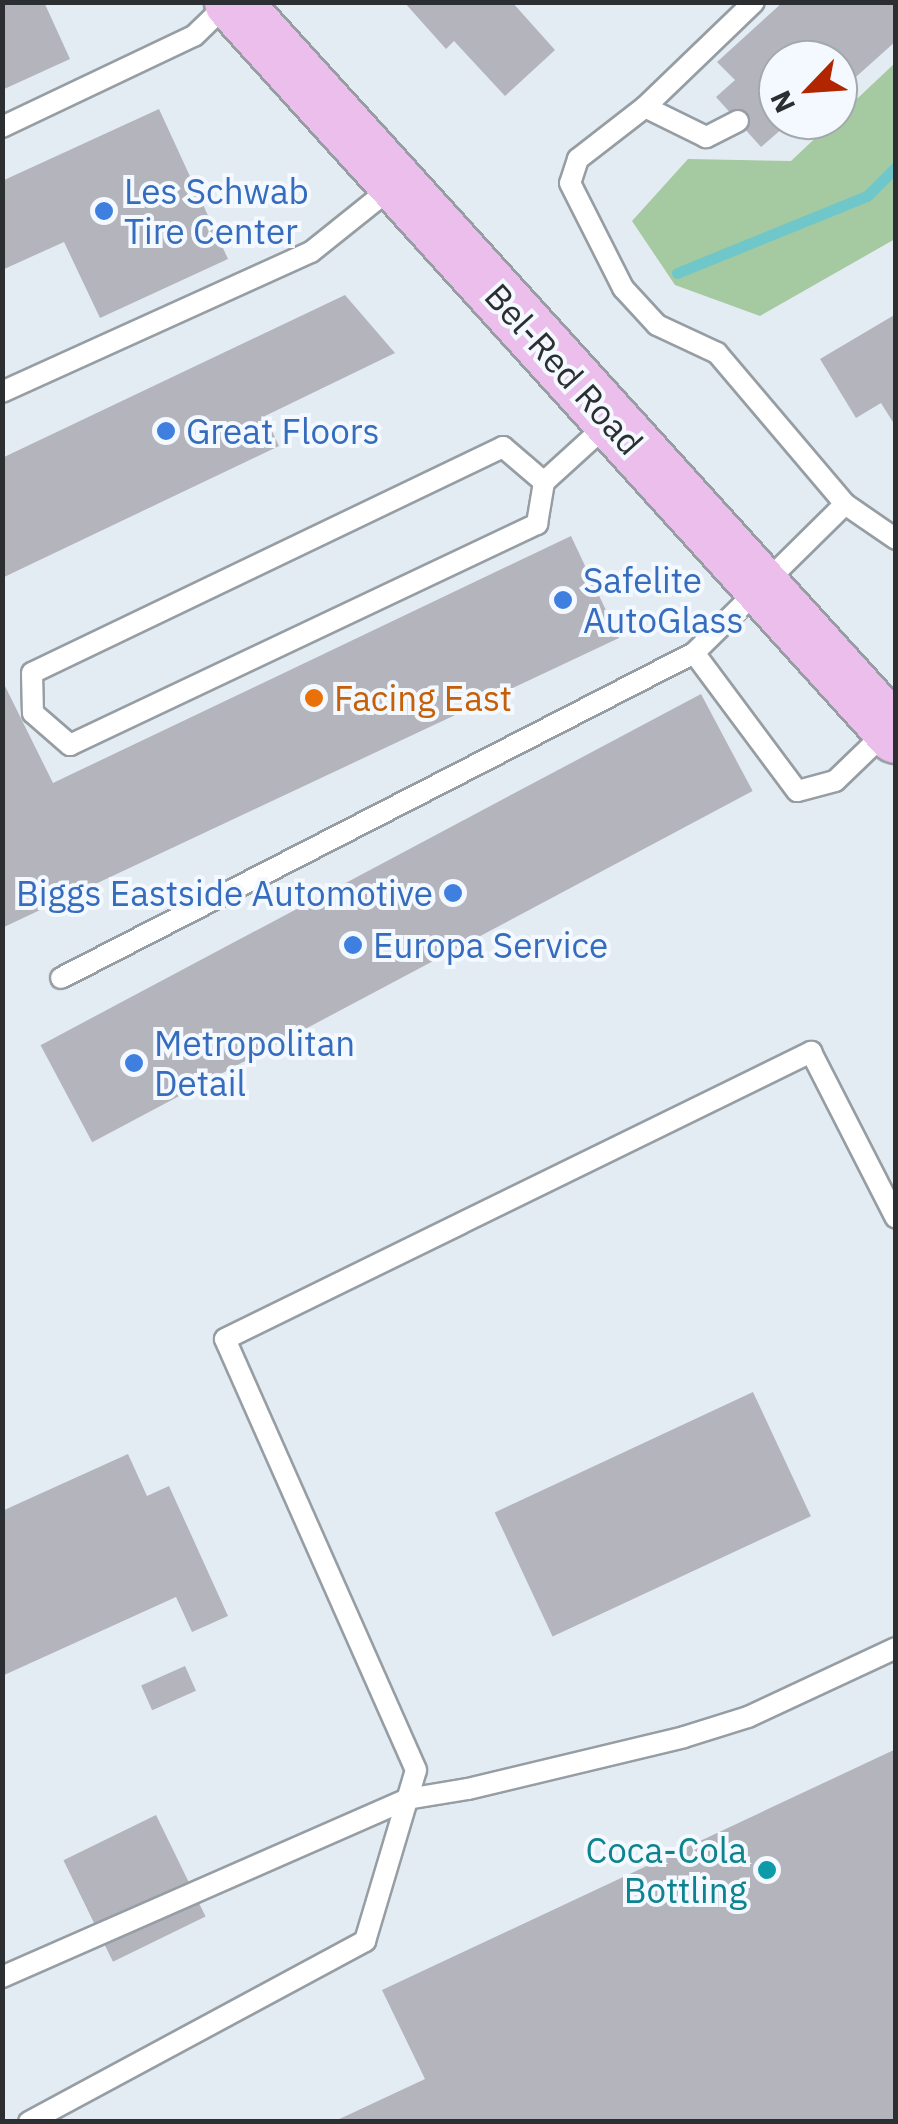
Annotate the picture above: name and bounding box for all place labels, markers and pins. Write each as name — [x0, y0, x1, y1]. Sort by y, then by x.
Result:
place label: Les Schwab Tire Center — [124, 170, 309, 252]
marker: Les Schwab Tire Center — [93, 200, 115, 222]
place label: Great Floors — [186, 410, 380, 452]
marker: Great Floors — [155, 420, 177, 442]
place label: Safelite AutoGlass — [583, 559, 743, 641]
marker: Safelite AutoGlass — [552, 589, 574, 611]
place label: Facing East — [334, 677, 512, 719]
marker: Facing East — [303, 687, 325, 709]
place label: Biggs Eastside Automotive — [16, 872, 433, 914]
marker: Biggs Eastside Automotive — [442, 882, 464, 904]
place label: Europa Service — [373, 924, 608, 966]
marker: Europa Service — [342, 934, 364, 956]
place label: Metropolitan Detail — [154, 1022, 355, 1104]
marker: Metropolitan Detail — [123, 1052, 145, 1074]
place label: Coca-Cola Bottling — [586, 1829, 747, 1911]
marker: Coca-Cola Bottling — [756, 1859, 778, 1881]

